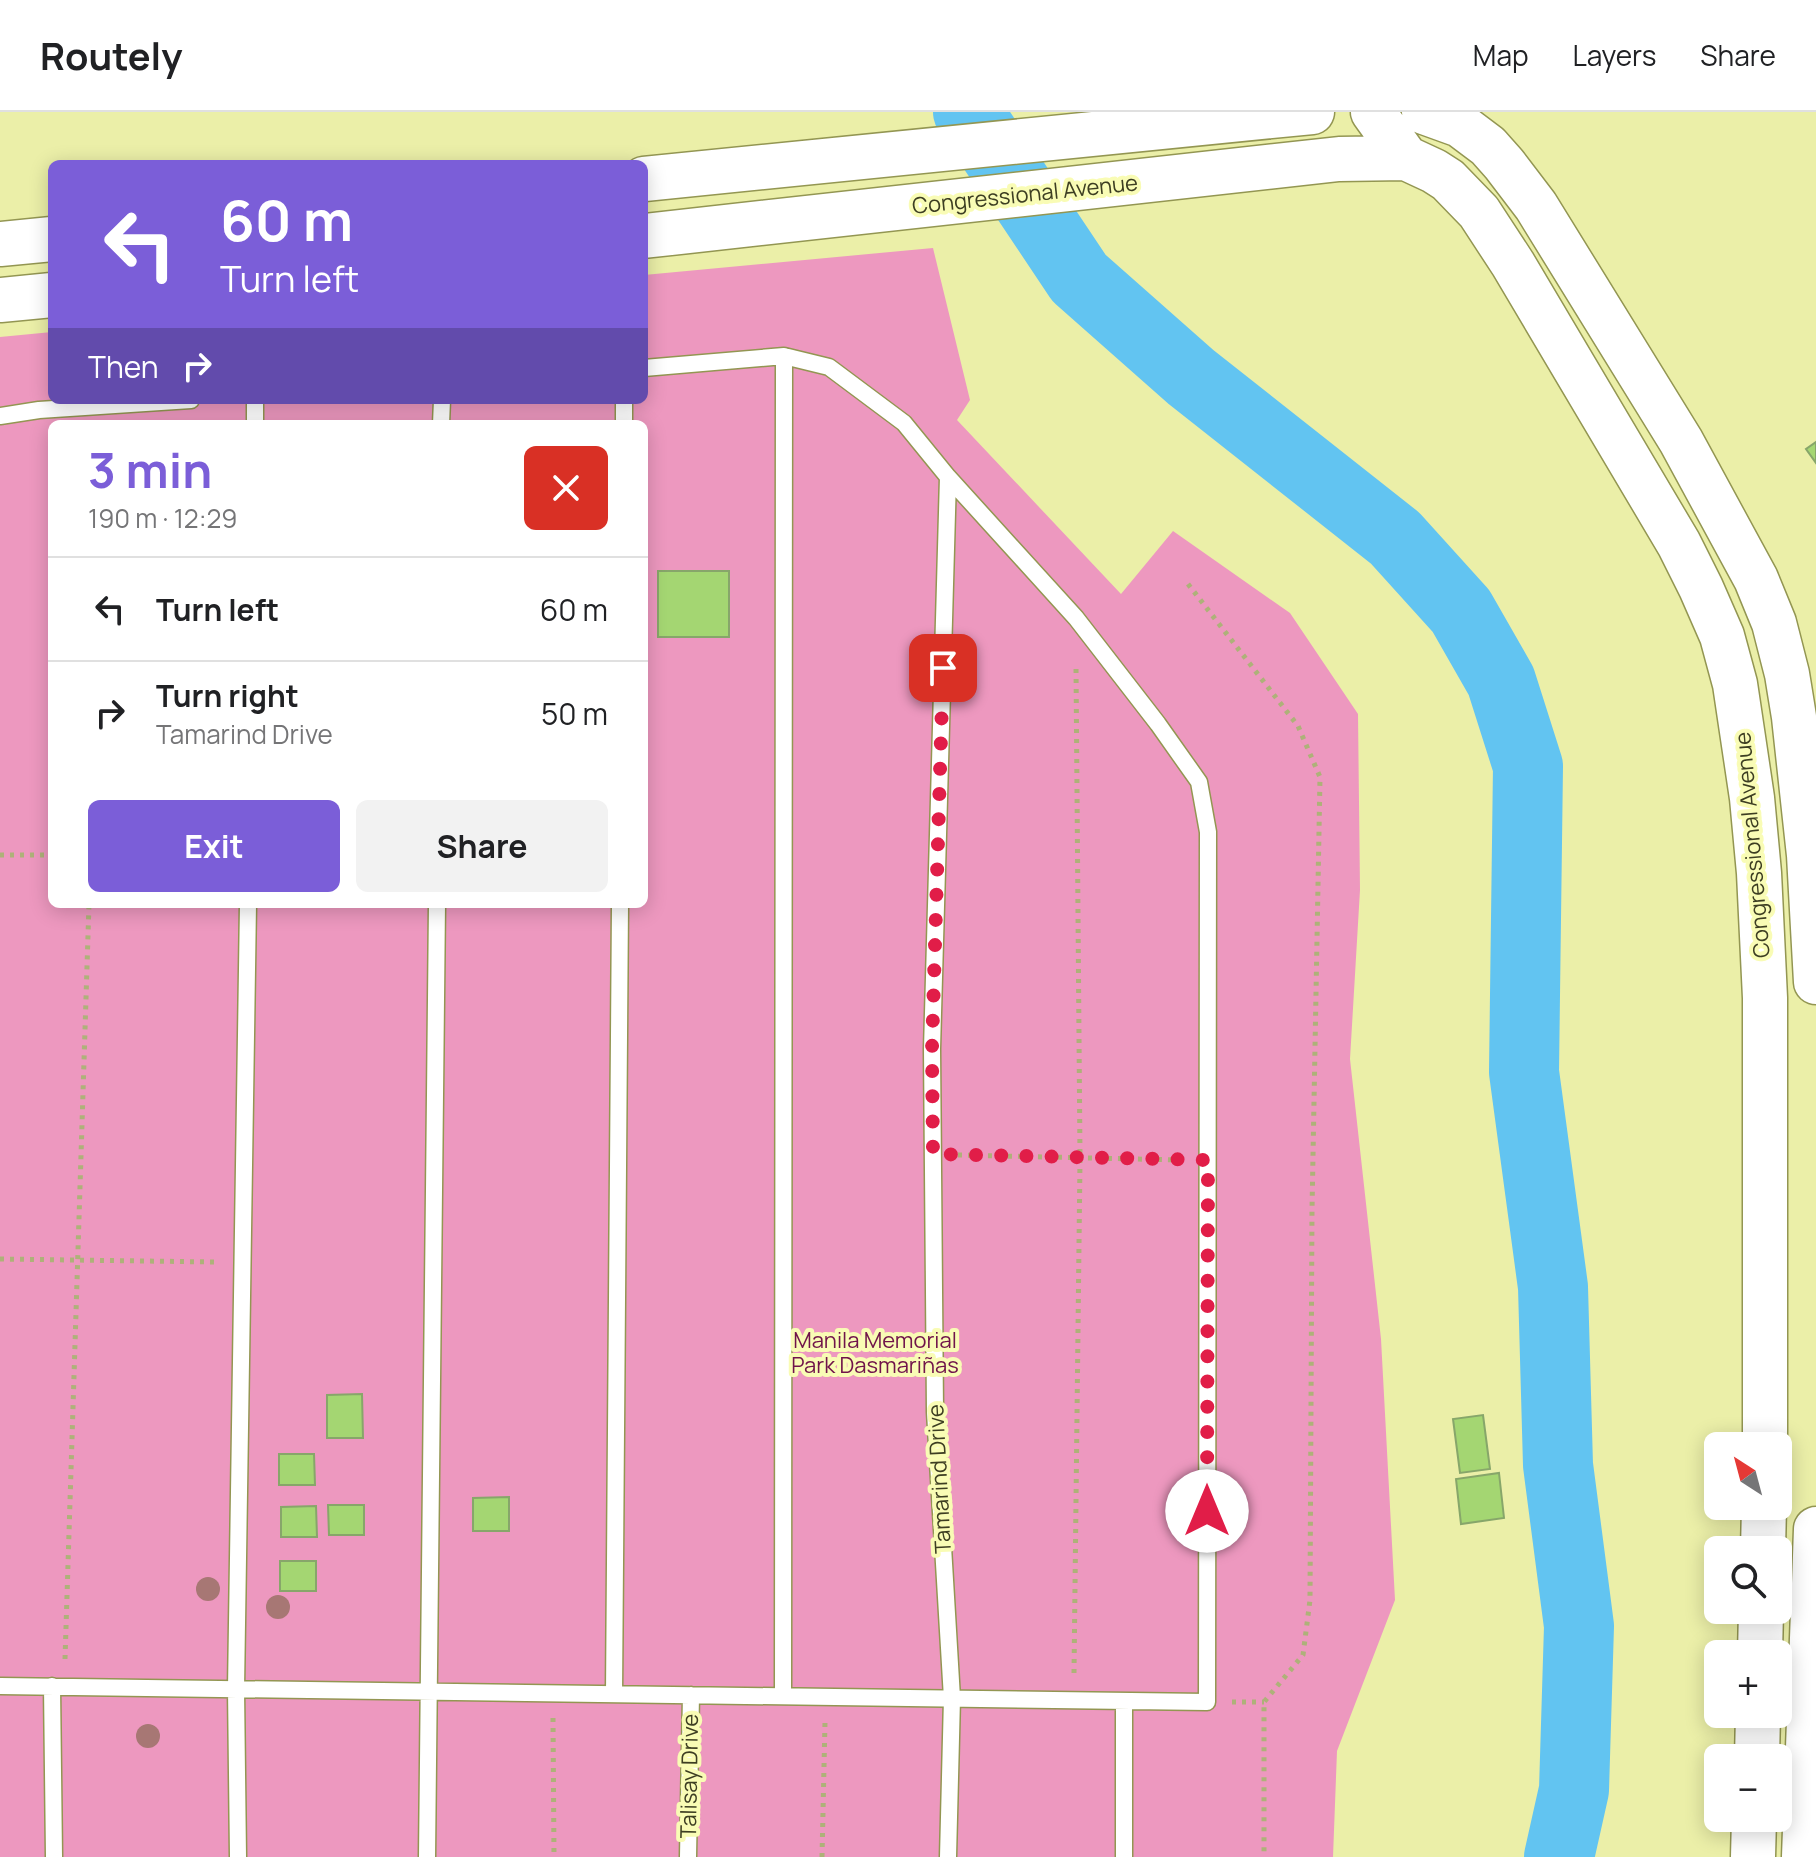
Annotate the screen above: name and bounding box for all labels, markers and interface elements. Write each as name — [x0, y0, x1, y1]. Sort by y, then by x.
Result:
text: Routely — [40, 29, 183, 81]
text: Map — [1473, 36, 1529, 74]
text: Layers — [1573, 36, 1656, 74]
text: Share — [1700, 36, 1776, 74]
street label: Congressional Avenue — [911, 167, 1139, 221]
text: 60 m — [220, 181, 353, 258]
icon: left — [88, 192, 192, 296]
text: Turn left — [220, 254, 359, 303]
icon: right — [175, 344, 219, 388]
text: Then — [88, 346, 159, 387]
text: 3 min — [88, 437, 212, 502]
button: close — [524, 446, 608, 530]
text: 190 m · 12:29 — [88, 500, 237, 536]
icon: left — [88, 587, 132, 631]
text: Turn left — [156, 589, 279, 630]
text: 60 m — [540, 589, 608, 630]
pin — [909, 634, 977, 702]
icon: arrive — [921, 646, 965, 690]
text: Turn right — [156, 675, 299, 716]
icon: right — [88, 691, 132, 735]
text: 50 m — [541, 693, 608, 734]
text: Tamarind Drive — [156, 716, 333, 752]
street label: Congressional Avenue — [1727, 731, 1777, 959]
button: Exit — [88, 800, 340, 892]
button: Share — [356, 800, 608, 892]
park label: Manila Memorial Park Dasmariñas — [791, 1325, 959, 1380]
street label: Tamarind Drive — [920, 1403, 958, 1554]
north arrow — [1704, 1432, 1792, 1520]
map controls — [1704, 1432, 1792, 1832]
position arrow — [1165, 1469, 1249, 1553]
button: search — [1704, 1536, 1792, 1624]
button: + — [1704, 1640, 1792, 1728]
street label: Talisay Drive — [673, 1713, 705, 1839]
button: − — [1704, 1744, 1792, 1832]

